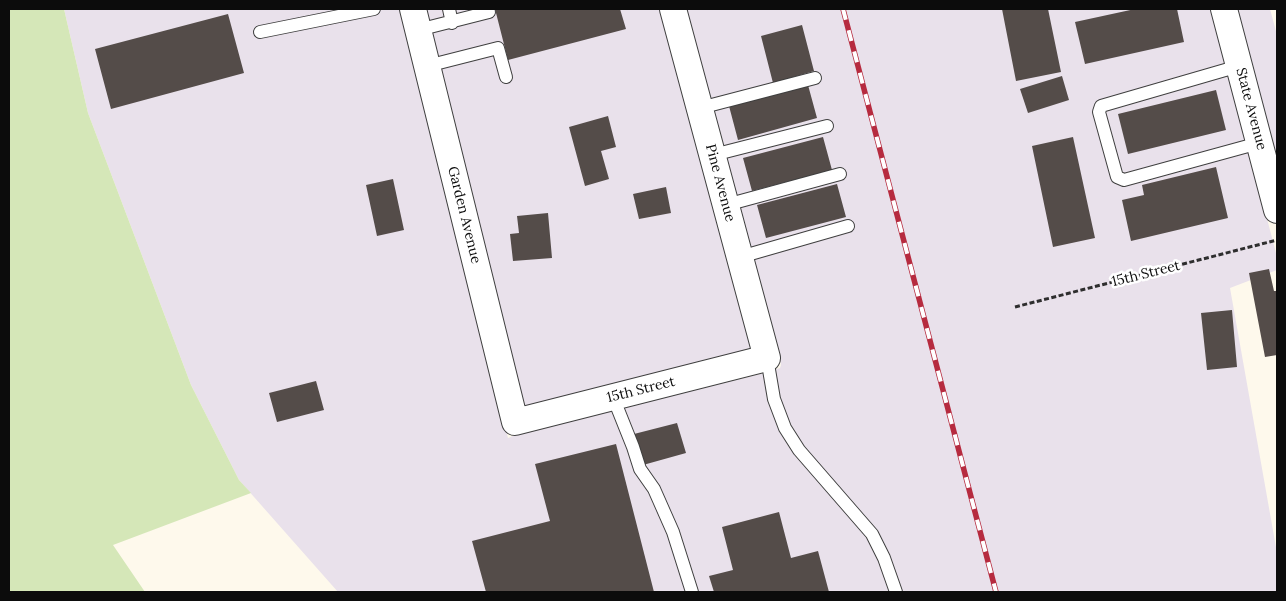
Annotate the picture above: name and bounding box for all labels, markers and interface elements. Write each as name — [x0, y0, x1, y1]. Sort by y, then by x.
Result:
street label: State Avenue — [1232, 66, 1270, 152]
street label: Pine Avenue — [702, 142, 738, 224]
street label: Garden Avenue — [444, 165, 484, 265]
street label: 15th Street — [1110, 257, 1182, 291]
street label: 15th Street — [605, 373, 677, 407]

